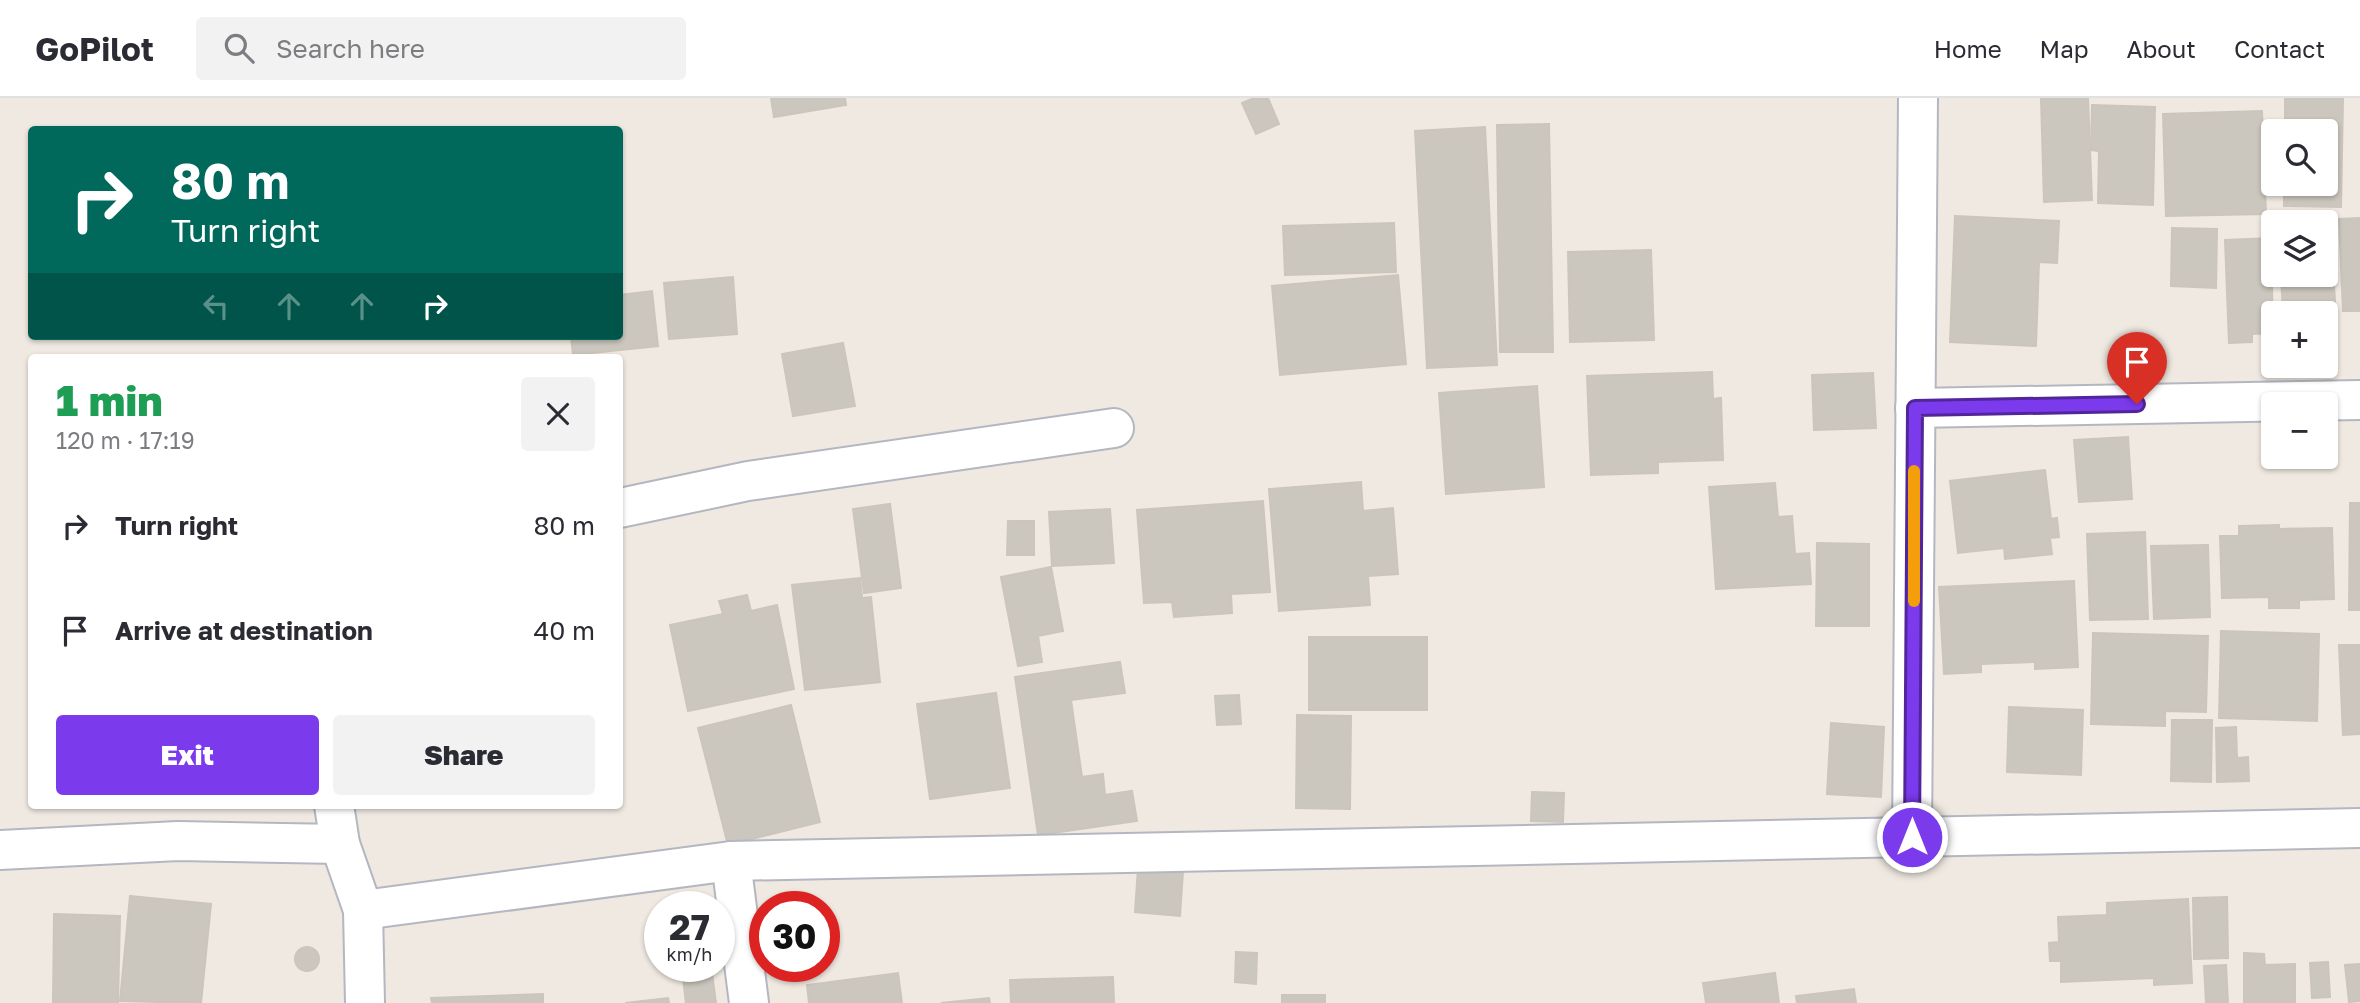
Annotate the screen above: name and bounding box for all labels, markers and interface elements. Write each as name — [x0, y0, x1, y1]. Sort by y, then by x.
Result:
search box — [196, 17, 686, 80]
text: GoPilot — [35, 29, 154, 68]
icon: search — [220, 29, 258, 67]
text: Search here — [276, 33, 425, 64]
text: Home — [1934, 34, 2002, 63]
text: Map — [2040, 34, 2089, 63]
text: About — [2127, 34, 2196, 63]
text: Contact — [2234, 34, 2325, 63]
map controls — [2261, 119, 2338, 469]
button: search — [2261, 119, 2338, 196]
text: 80 m — [171, 151, 289, 210]
icon: right — [56, 154, 147, 245]
button: layers — [2261, 210, 2338, 287]
text: Turn right — [171, 211, 320, 249]
icon: left — [197, 287, 235, 325]
icon: ahead — [270, 287, 308, 325]
icon: ahead — [343, 287, 381, 325]
icon: right — [416, 287, 454, 325]
button: + — [2261, 301, 2338, 378]
pin — [2107, 332, 2167, 404]
icon: arrive — [2118, 343, 2156, 381]
text: 1 min — [56, 375, 163, 425]
button: close — [521, 377, 595, 451]
button: − — [2261, 392, 2338, 469]
text: 120 m · 17:19 — [56, 426, 195, 454]
icon: right — [56, 507, 94, 545]
text: Turn right — [115, 510, 238, 541]
text: 80 m — [534, 510, 595, 541]
icon: arrive — [56, 612, 94, 650]
text: Arrive at destination — [115, 615, 373, 646]
text: 40 m — [534, 615, 595, 646]
button: Exit — [56, 715, 319, 795]
button: Share — [333, 715, 595, 795]
position arrow — [1875, 800, 1949, 874]
speed limit sign: 30 — [749, 891, 840, 982]
text: 27 — [669, 906, 710, 948]
text: km/h — [667, 943, 712, 965]

